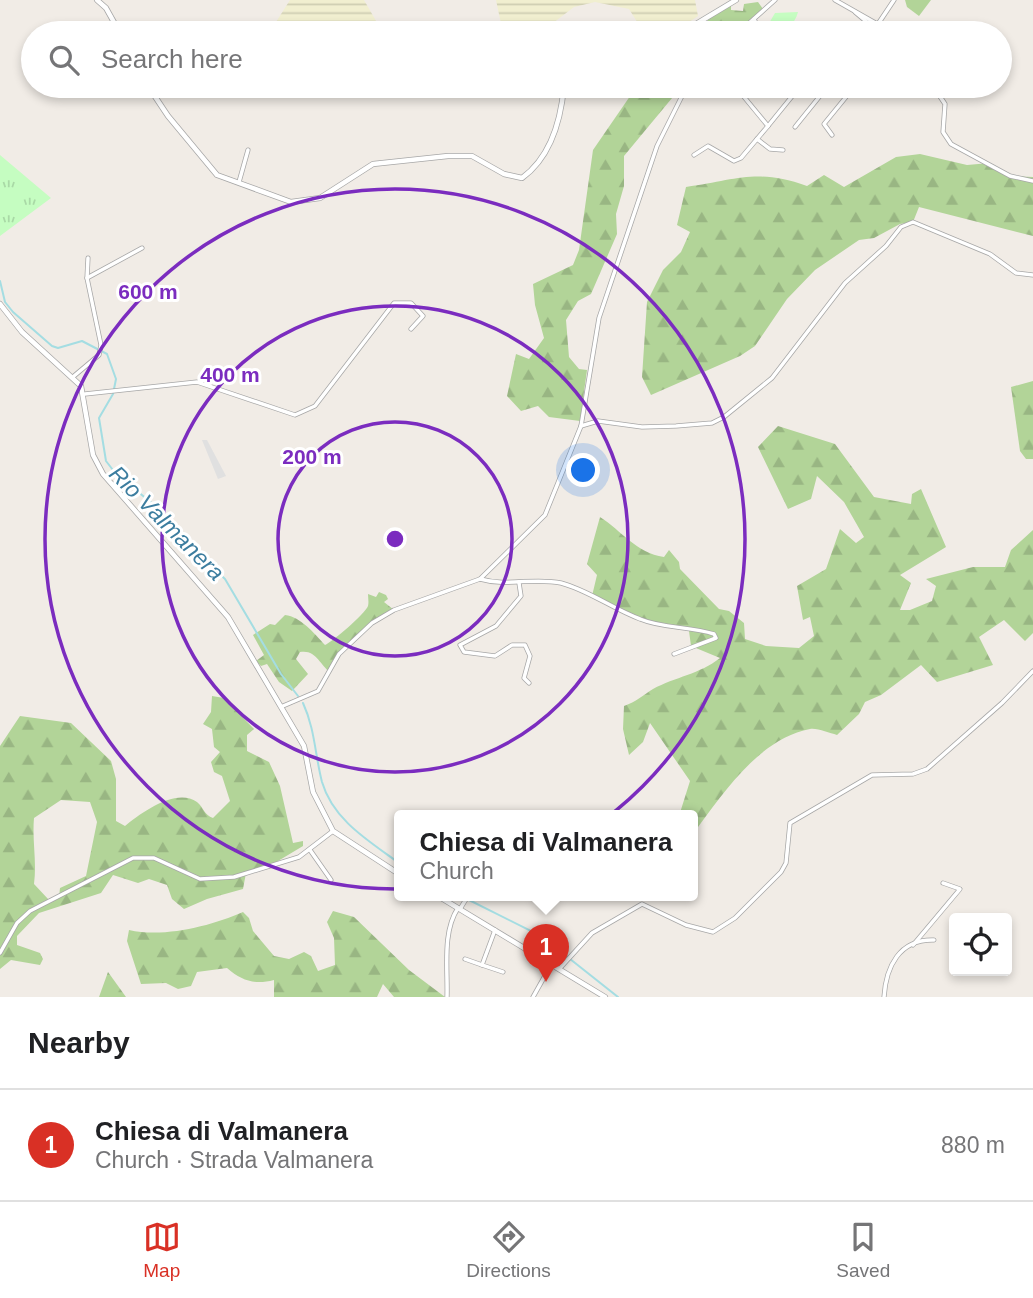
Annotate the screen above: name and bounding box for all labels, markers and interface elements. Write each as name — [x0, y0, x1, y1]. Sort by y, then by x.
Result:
search box — [21, 21, 1012, 98]
icon: search — [45, 41, 83, 79]
text: Search here — [101, 44, 243, 74]
text: 600 m — [118, 280, 178, 303]
text: 400 m — [200, 363, 260, 386]
text: 200 m — [282, 445, 342, 468]
your location — [566, 453, 600, 487]
water label: Rio Valmanera — [104, 460, 230, 586]
centre of rings — [383, 527, 407, 551]
popup — [394, 810, 698, 901]
text: Chiesa di Valmanera — [420, 827, 672, 857]
text: Church — [420, 858, 494, 884]
map controls — [949, 913, 1012, 976]
button: locate — [949, 913, 1012, 976]
pin: 1 — [523, 924, 569, 982]
text: Nearby — [28, 1026, 130, 1059]
text: Chiesa di Valmanera — [95, 1116, 348, 1146]
text: 1 — [45, 1132, 57, 1158]
text: 880 m — [941, 1132, 1005, 1158]
text: Church · Strada Valmanera — [95, 1147, 373, 1173]
tab: Map — [143, 1218, 181, 1282]
tab: Directions — [466, 1218, 551, 1282]
tab: Saved — [836, 1218, 890, 1282]

